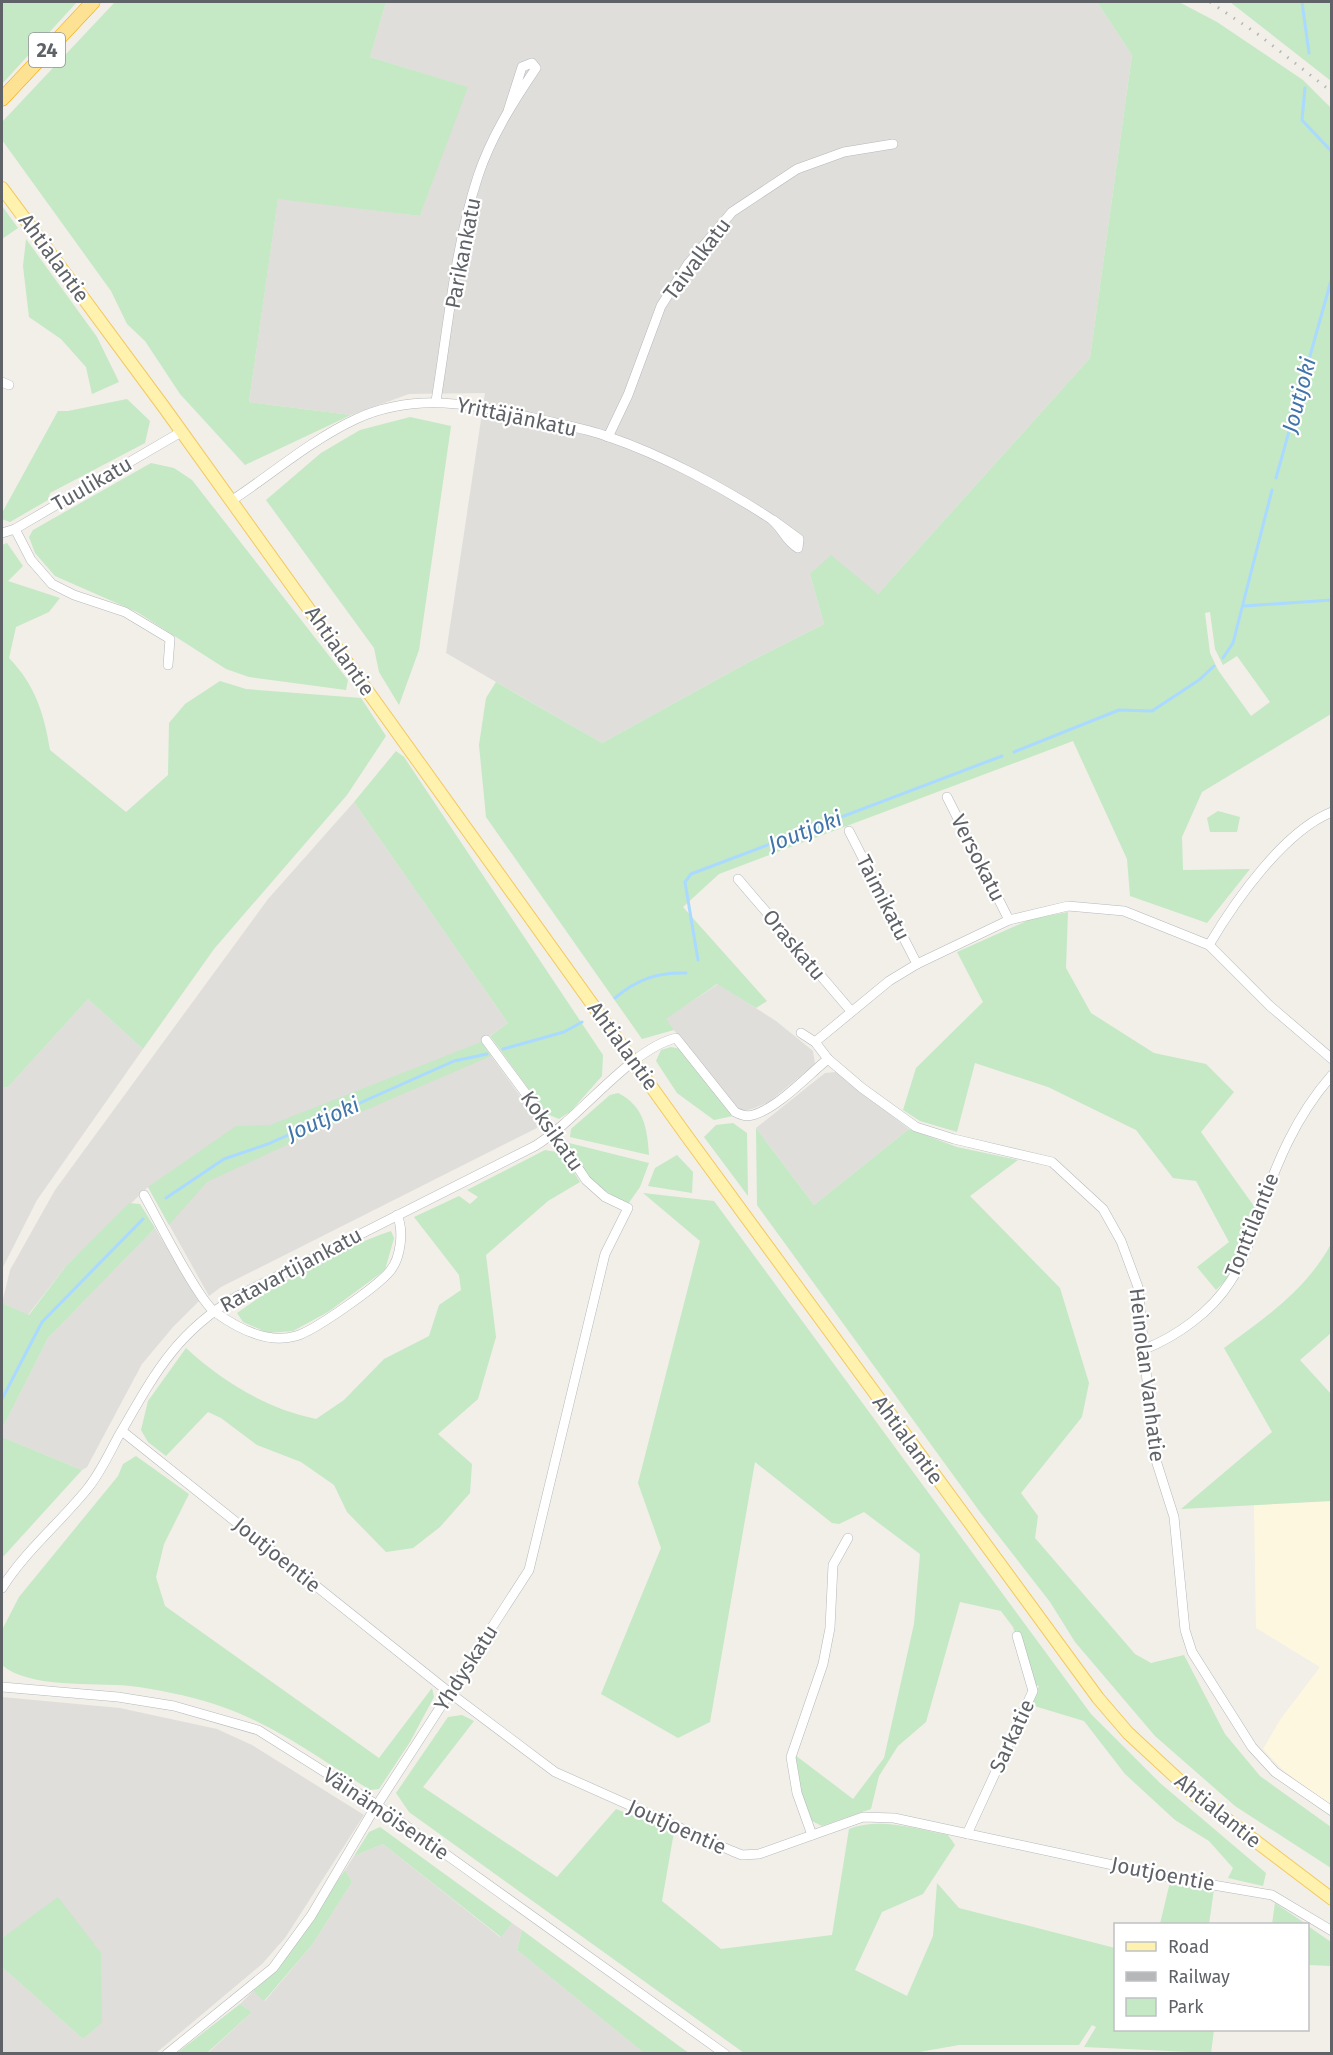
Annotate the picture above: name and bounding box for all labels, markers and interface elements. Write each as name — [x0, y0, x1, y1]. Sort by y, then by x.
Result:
road number: 24 — [29, 33, 65, 67]
street label: Parikankatu — [440, 195, 486, 311]
street label: Ahtialantie — [13, 208, 95, 308]
street label: Taivalkatu — [658, 213, 736, 305]
water label: Joutjoki — [1276, 354, 1322, 437]
street label: Yrittäjänkatu — [455, 392, 579, 442]
street label: Tuulikatu — [47, 451, 137, 517]
street label: Ahtialantie — [300, 601, 380, 701]
water label: Joutjoki — [763, 805, 846, 858]
street label: Versokatu — [945, 810, 1011, 906]
street label: Taimikatu — [850, 851, 916, 945]
street label: Oraskatu — [757, 904, 831, 986]
street label: Ahtialantie — [582, 996, 664, 1096]
street label: Koksikatu — [515, 1086, 589, 1176]
water label: Joutjoki — [282, 1091, 364, 1147]
street label: Tonttilantie — [1219, 1169, 1285, 1281]
street label: Ratavartijankatu — [216, 1222, 366, 1318]
street label: Heinolan Vanhatie — [1123, 1287, 1171, 1463]
street label: Ahtialantie — [867, 1390, 949, 1490]
street label: Joutjoentie — [228, 1512, 326, 1598]
street label: Yhdyskatu — [428, 1620, 504, 1716]
street label: Sarkatie — [984, 1695, 1040, 1777]
street label: Väinämöisentie — [318, 1762, 454, 1866]
street label: Ahtialantie — [1169, 1768, 1267, 1854]
street label: Joutjoentie — [624, 1794, 730, 1860]
street label: Joutjoentie — [1109, 1851, 1217, 1897]
legend — [1114, 1923, 1309, 2031]
text: Road — [1168, 1936, 1210, 1958]
text: Railway — [1168, 1966, 1230, 1988]
text: Park — [1168, 1996, 1204, 2018]

